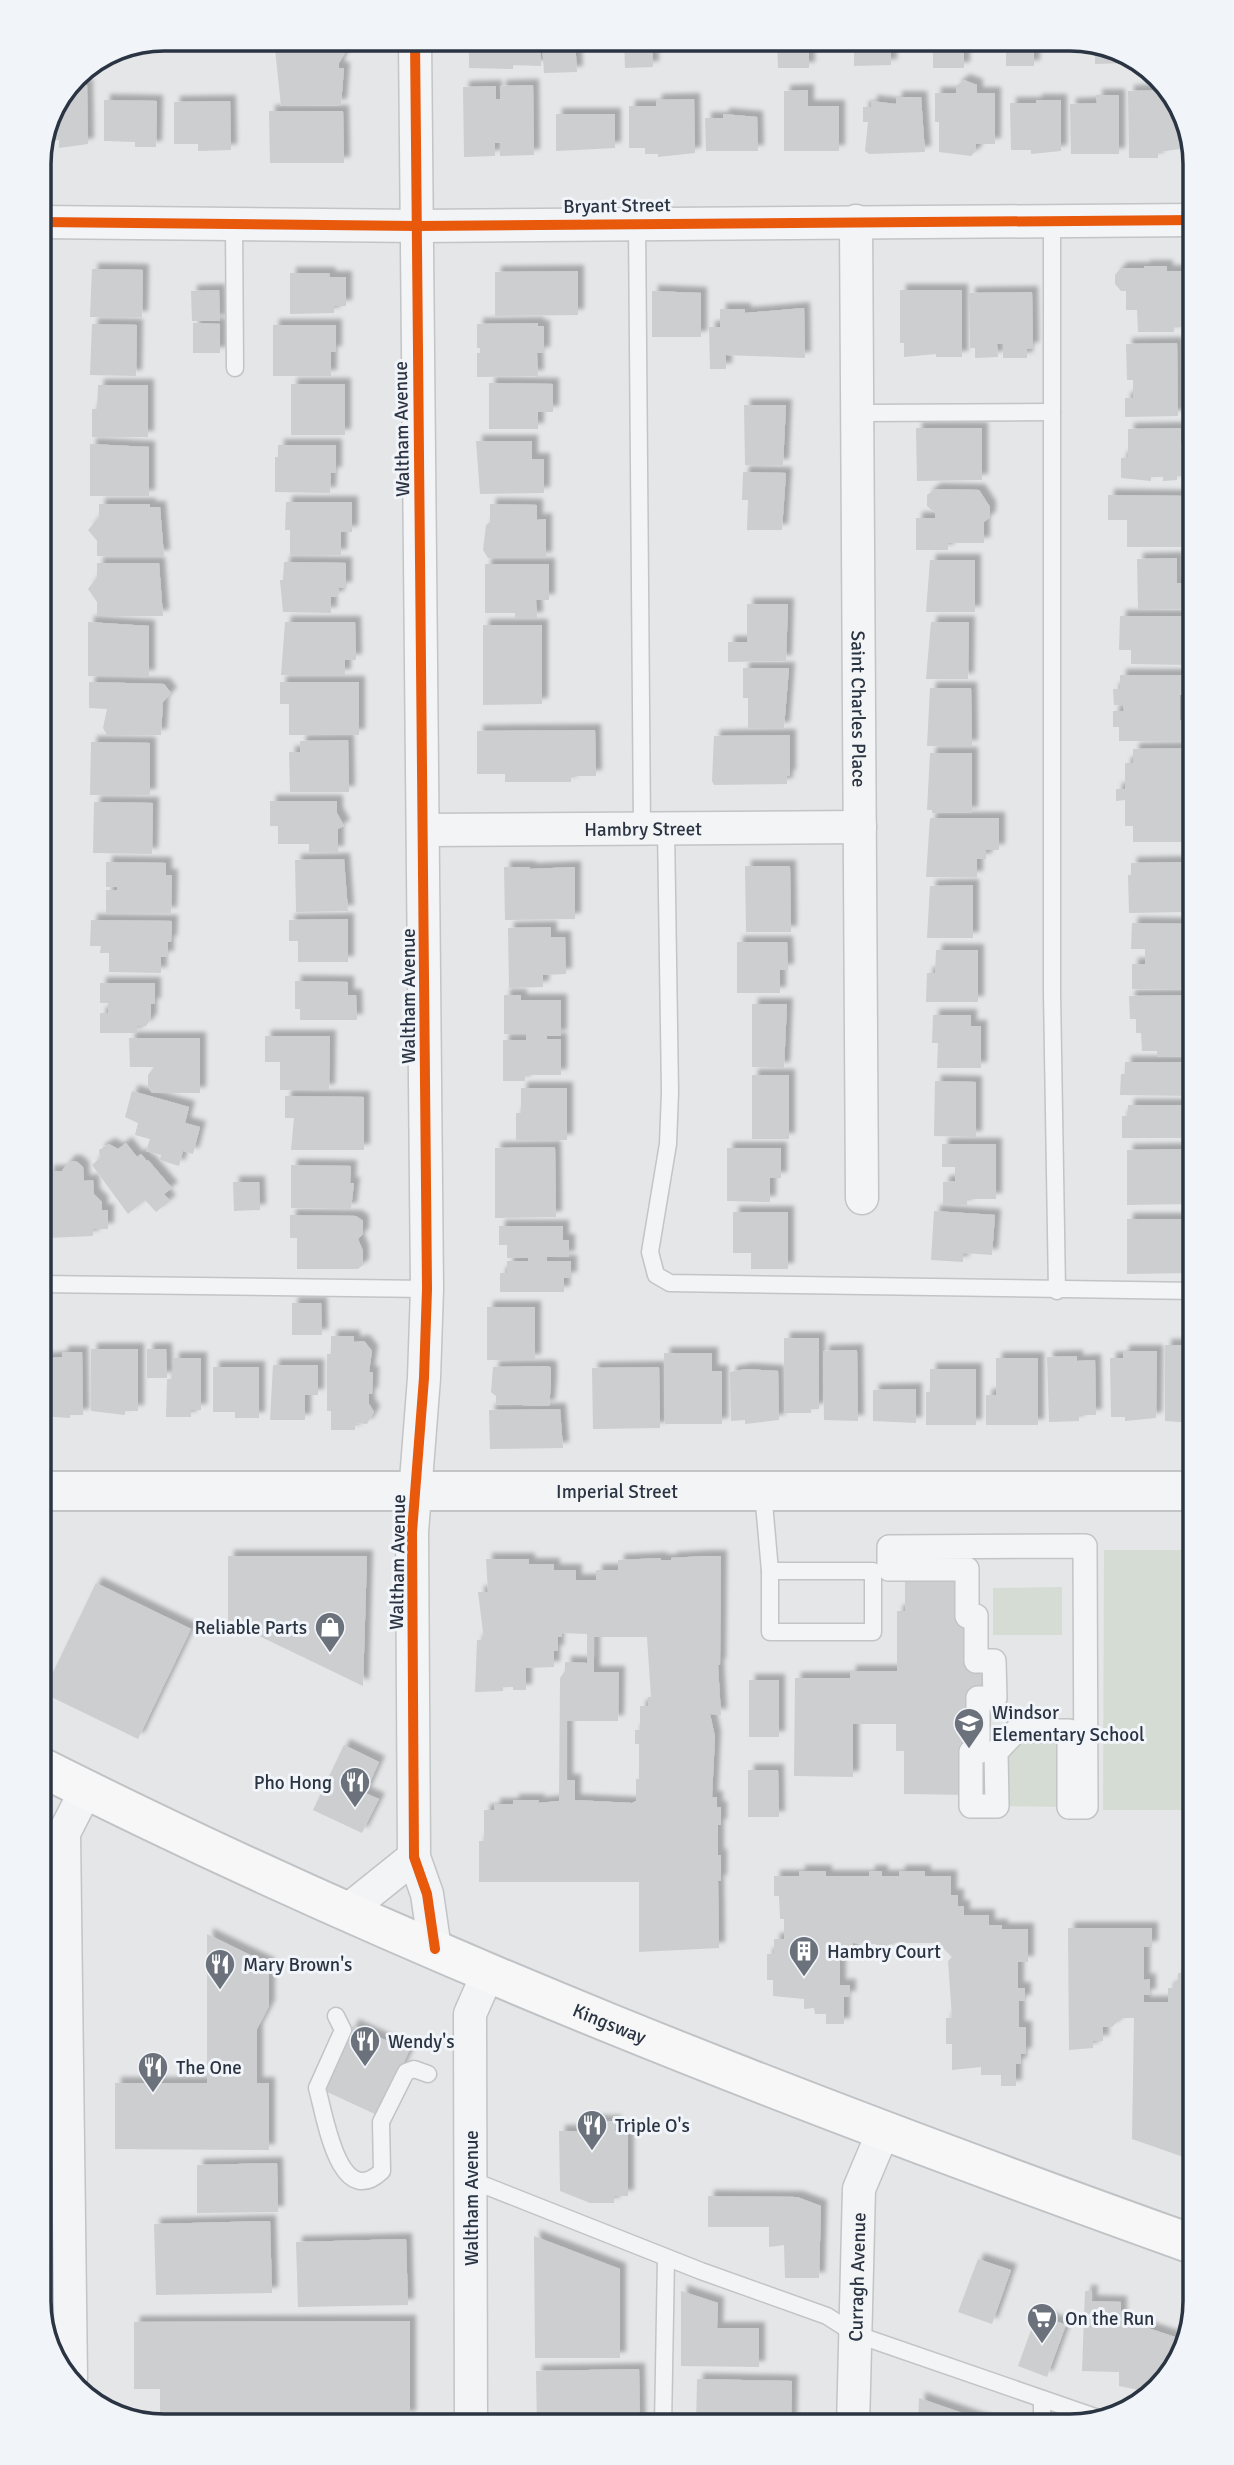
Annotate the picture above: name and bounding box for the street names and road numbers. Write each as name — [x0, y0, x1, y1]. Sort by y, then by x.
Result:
street label: Bryant Street — [563, 193, 671, 219]
street label: Waltham Avenue — [389, 361, 415, 497]
street label: Saint Charles Place — [846, 631, 870, 787]
street label: Hambry Street — [584, 817, 702, 842]
street label: Waltham Avenue — [397, 928, 421, 1064]
street label: Imperial Street — [556, 1480, 678, 1504]
street label: Waltham Avenue — [385, 1494, 411, 1630]
street label: Kingsway — [569, 1998, 649, 2050]
street label: Waltham Avenue — [460, 2130, 484, 2266]
street label: Curragh Avenue — [844, 2212, 871, 2342]

